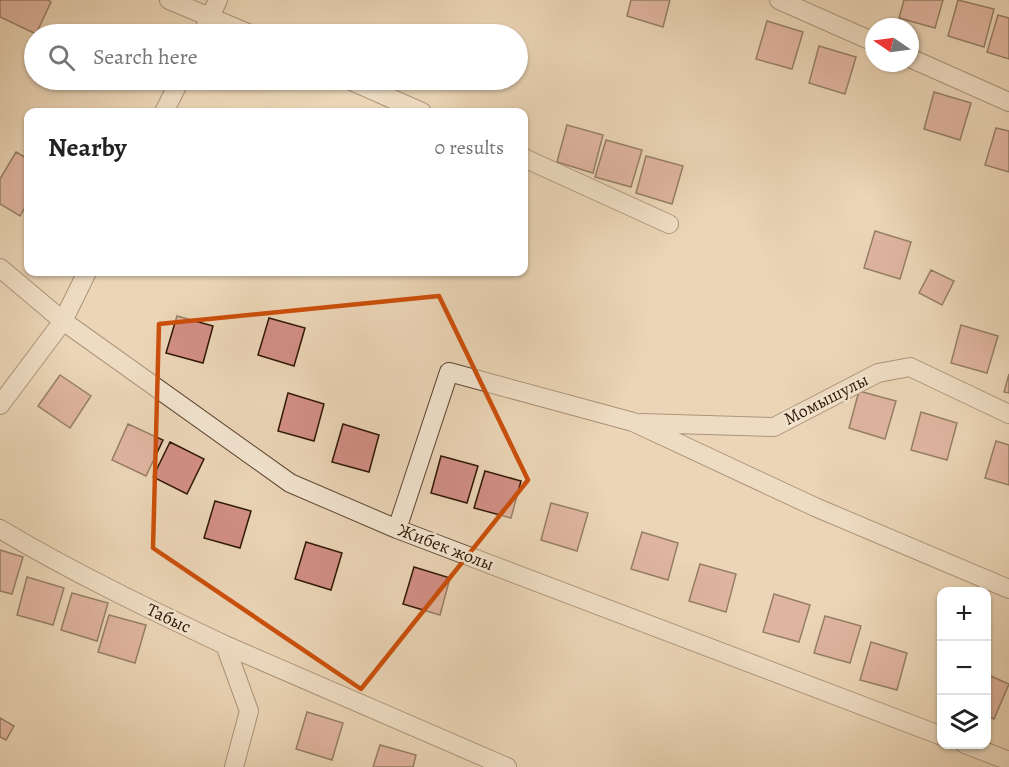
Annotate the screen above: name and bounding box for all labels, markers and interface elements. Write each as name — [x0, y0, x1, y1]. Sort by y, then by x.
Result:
north arrow — [865, 18, 919, 72]
search box — [24, 24, 528, 90]
icon: search — [45, 41, 78, 74]
text: Search here — [93, 42, 198, 72]
text: Nearby — [48, 130, 127, 165]
text: 0 results — [435, 134, 504, 161]
street label: Момышулы — [780, 367, 872, 431]
street label: Жибек жолы — [395, 518, 497, 576]
map controls — [937, 587, 991, 749]
button: + — [937, 587, 991, 641]
street label: Табыс — [143, 597, 195, 639]
button: − — [937, 641, 991, 695]
button: layers — [937, 695, 991, 749]

